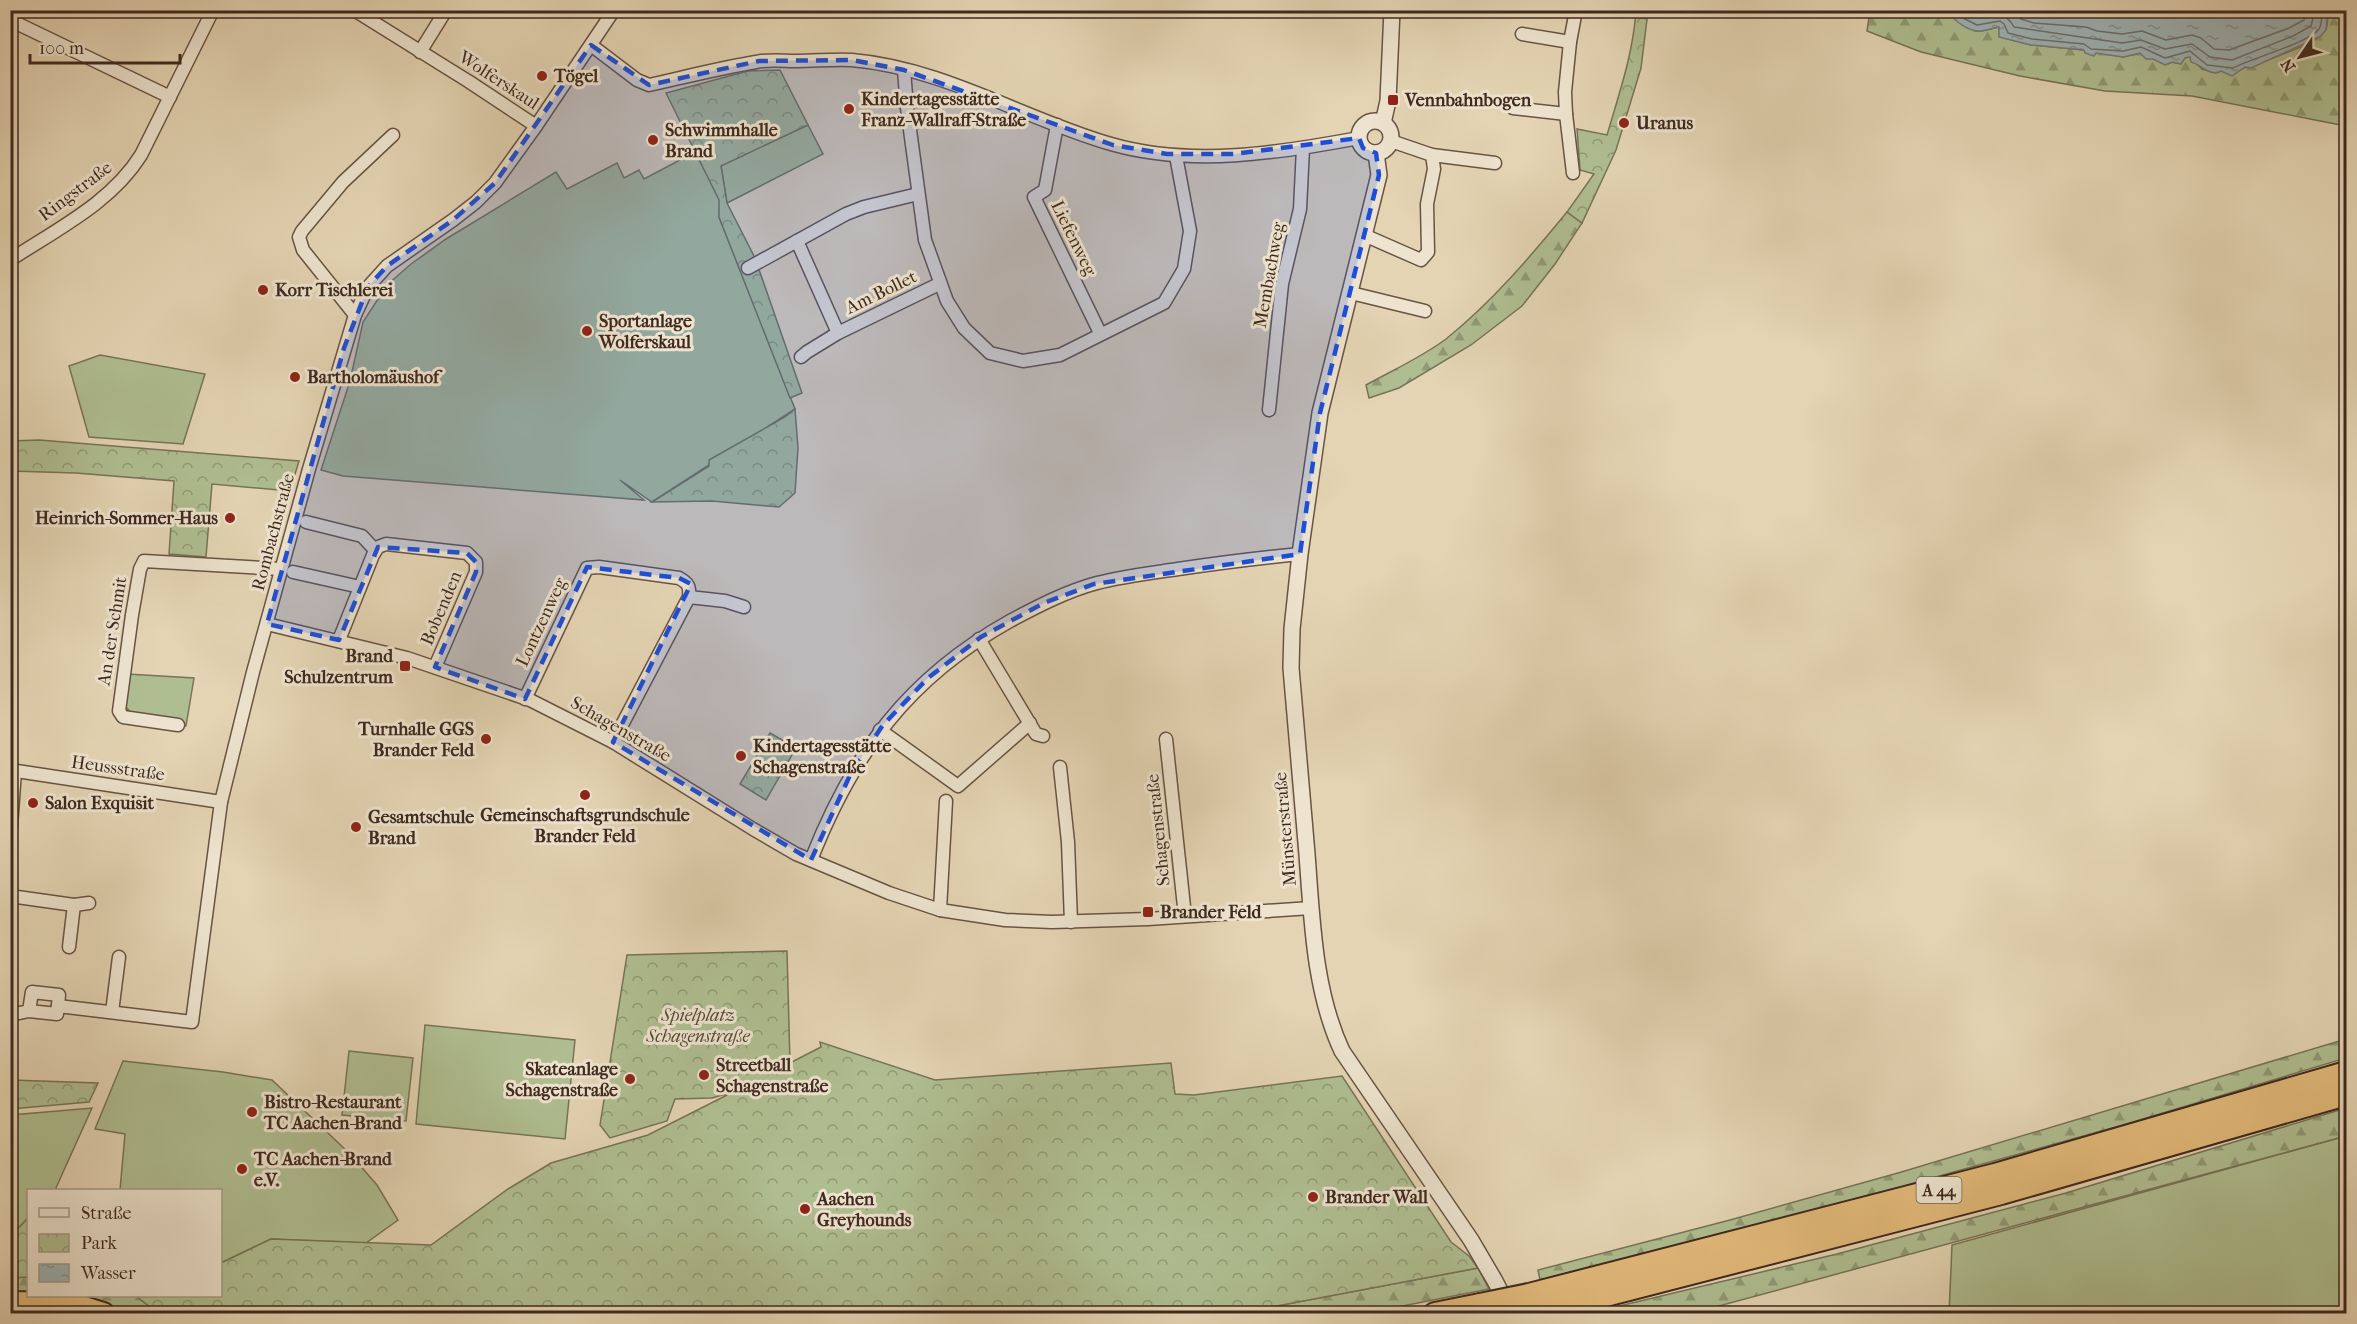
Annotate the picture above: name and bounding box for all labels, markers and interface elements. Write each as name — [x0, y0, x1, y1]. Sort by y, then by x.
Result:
scale bar — [30, 27, 180, 65]
north arrow — [2270, 27, 2330, 87]
text: 100 m — [39, 38, 84, 59]
street label: Wolferskaul — [454, 46, 543, 114]
text: N — [2276, 54, 2299, 76]
place label: Tögel — [553, 66, 599, 87]
marker: Tögel — [535, 69, 549, 83]
place label: Kindertagesstätte Franz-Wallraff-Straße — [860, 89, 1026, 131]
place label: Vennbahnbogen — [1404, 90, 1532, 111]
marker: Vennbahnbogen — [1386, 93, 1400, 107]
marker: Kindertagesstätte Franz-Wallraff-Straße — [842, 102, 856, 116]
place label: Uranus — [1635, 113, 1693, 134]
marker: Uranus — [1617, 116, 1631, 130]
place label: Schwimmhalle Brand — [665, 120, 778, 162]
marker: Schwimmhalle Brand — [646, 133, 660, 147]
street label: Ringstraße — [35, 157, 116, 226]
street label: Liefenweg — [1046, 197, 1101, 280]
street label: Membachweg — [1250, 220, 1289, 330]
street label: Am Bollet — [841, 266, 921, 319]
place label: Korr Tischlerei — [275, 280, 394, 301]
marker: Korr Tischlerei — [256, 283, 270, 297]
place label: Sportanlage Wolferskaul — [598, 311, 692, 353]
marker: Sportanlage Wolferskaul — [580, 324, 594, 338]
place label: Bartholomäushof — [307, 367, 443, 388]
marker: Bartholomäushof — [288, 370, 302, 384]
street label: Rombachstraße — [248, 471, 299, 593]
place label: Heinrich-Sommer-Haus — [35, 508, 218, 529]
marker: Heinrich-Sommer-Haus — [223, 511, 237, 525]
street label: Bobenden — [416, 567, 467, 648]
street label: Lontzenweg — [512, 574, 571, 670]
street label: An der Schmit — [93, 575, 132, 688]
place label: Brand Schulzentrum — [284, 646, 394, 688]
marker: Brand Schulzentrum — [398, 659, 412, 673]
street label: Schagenstraße — [567, 692, 675, 767]
place label: Turnhalle GGS Brander Feld — [357, 719, 475, 761]
marker: Turnhalle GGS Brander Feld — [479, 732, 493, 746]
place label: Kindertagesstätte Schagenstraße — [753, 736, 891, 778]
marker: Kindertagesstätte Schagenstraße — [734, 749, 748, 763]
street label: Heussstraße — [70, 752, 166, 785]
street label: Münsterstraße — [1270, 771, 1301, 887]
street label: Schagenstraße — [1142, 773, 1175, 887]
marker: Gemeinschaftsgrundschule Brander Feld — [578, 788, 592, 802]
place label: Salon Exquisit — [45, 793, 154, 814]
marker: Salon Exquisit — [26, 796, 40, 810]
place label: Gemeinschaftsgrundschule Brander Feld — [480, 805, 690, 847]
place label: Gesamtschule Brand — [368, 807, 474, 849]
marker: Gesamtschule Brand — [349, 820, 363, 834]
place label: Brander Feld — [1160, 902, 1263, 923]
marker: Brander Feld — [1141, 905, 1155, 919]
park label: Spielplatz Schagenstraße — [645, 1005, 750, 1047]
place label: Streetball Schagenstraße — [716, 1055, 828, 1097]
place label: Skateanlage Schagenstraße — [506, 1059, 618, 1101]
marker: Streetball Schagenstraße — [697, 1068, 711, 1082]
marker: Skateanlage Schagenstraße — [623, 1072, 637, 1086]
place label: Bistro-Restaurant TC Aachen-Brand — [263, 1092, 403, 1134]
marker: Bistro-Restaurant TC Aachen-Brand — [245, 1105, 259, 1119]
place label: TC Aachen-Brand e.V. — [253, 1149, 393, 1191]
marker: TC Aachen-Brand e.V. — [235, 1162, 249, 1176]
road number: A 44 — [1916, 1177, 1962, 1203]
place label: Brander Wall — [1325, 1187, 1429, 1208]
legend — [27, 1189, 222, 1297]
place label: Aachen Greyhounds — [816, 1189, 912, 1231]
marker: Brander Wall — [1306, 1190, 1320, 1204]
marker: Aachen Greyhounds — [798, 1202, 812, 1216]
text: Straße — [81, 1203, 132, 1224]
text: Park — [81, 1233, 118, 1254]
text: Wasser — [80, 1263, 136, 1284]

